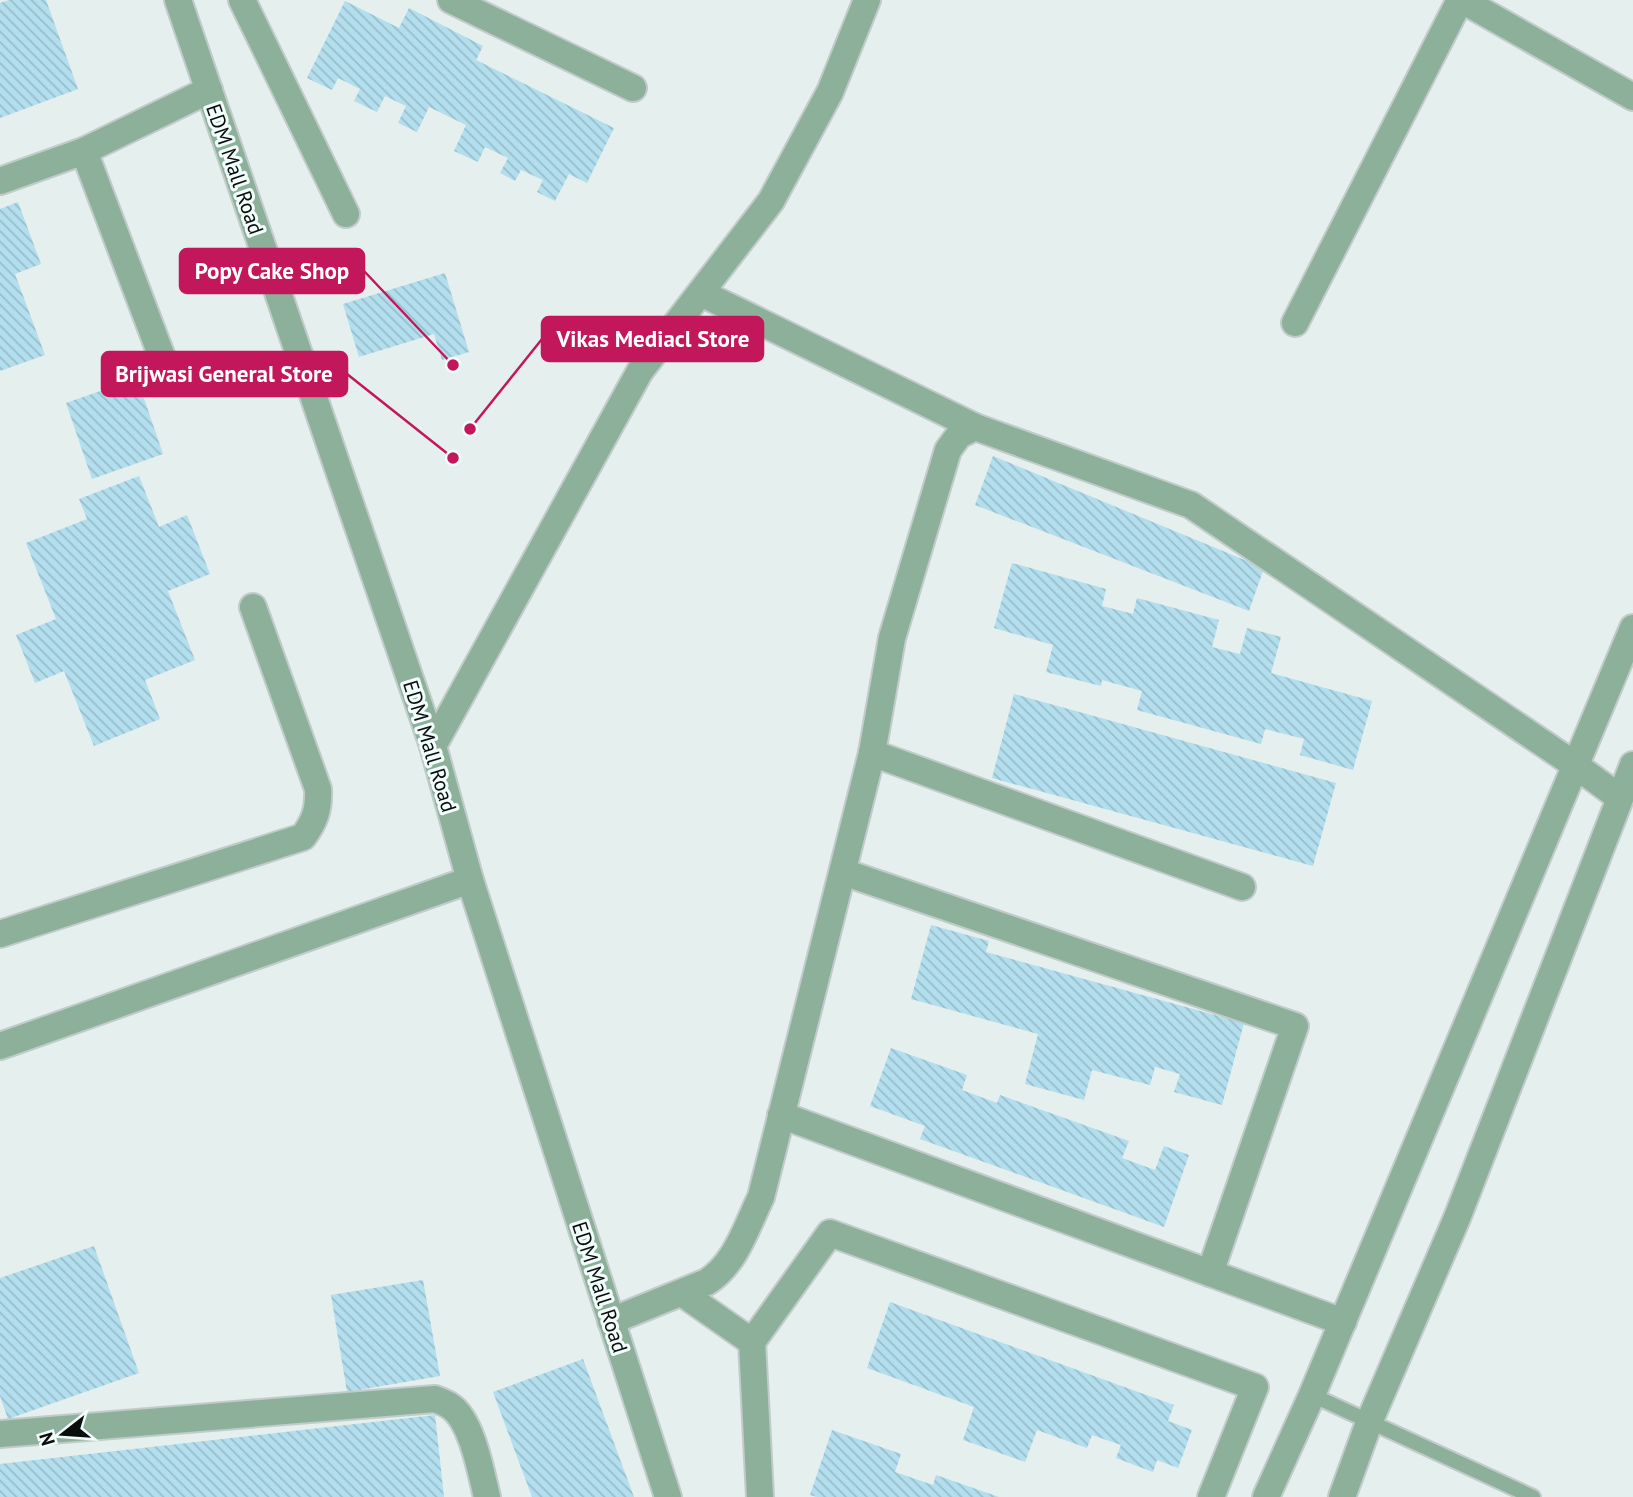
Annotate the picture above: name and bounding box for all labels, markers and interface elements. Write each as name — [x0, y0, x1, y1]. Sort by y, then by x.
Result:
street label: EDM Mall Road — [200, 100, 270, 238]
callout: Popy Cake Shop — [180, 249, 364, 293]
text: Popy Cake Shop — [195, 256, 349, 285]
callout: Vikas Mediacl Store — [542, 317, 763, 361]
text: Vikas Mediacl Store — [555, 324, 750, 353]
callout: Brijwasi General Store — [102, 352, 347, 396]
text: Brijwasi General Store — [115, 359, 333, 388]
street label: EDM Mall Road — [397, 677, 463, 815]
street label: EDM Mall Road — [566, 1218, 634, 1356]
north arrow — [28, 1399, 98, 1469]
text: N — [33, 1429, 60, 1448]

